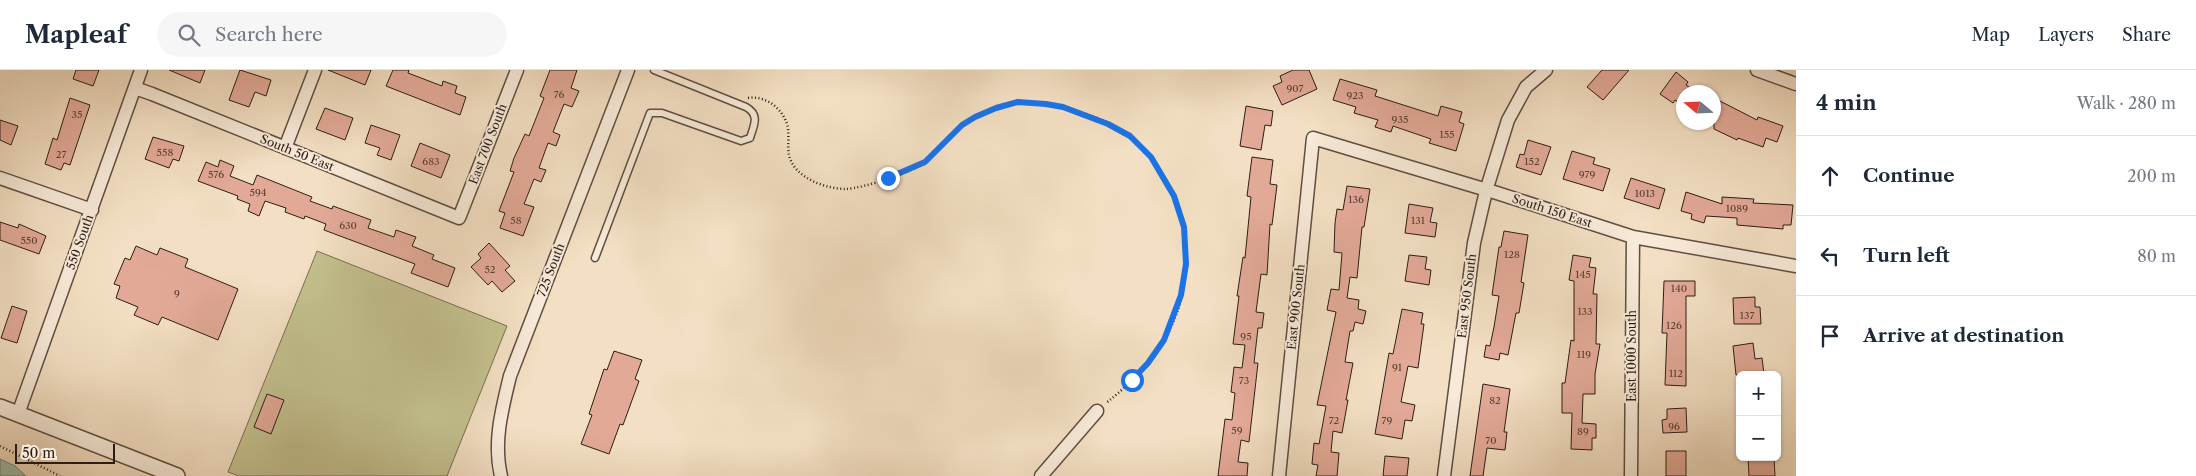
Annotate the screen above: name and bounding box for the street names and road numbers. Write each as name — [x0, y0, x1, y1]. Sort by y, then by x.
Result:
street label: East 700 South — [465, 101, 510, 186]
street label: South 50 East — [258, 131, 337, 174]
street label: South 150 East — [1510, 191, 1595, 231]
street label: 550 South — [63, 212, 97, 271]
street label: 725 South — [533, 240, 568, 299]
street label: East 950 South — [1454, 252, 1479, 339]
street label: East 900 South — [1284, 263, 1308, 351]
street label: East 1000 South — [1624, 310, 1639, 402]

